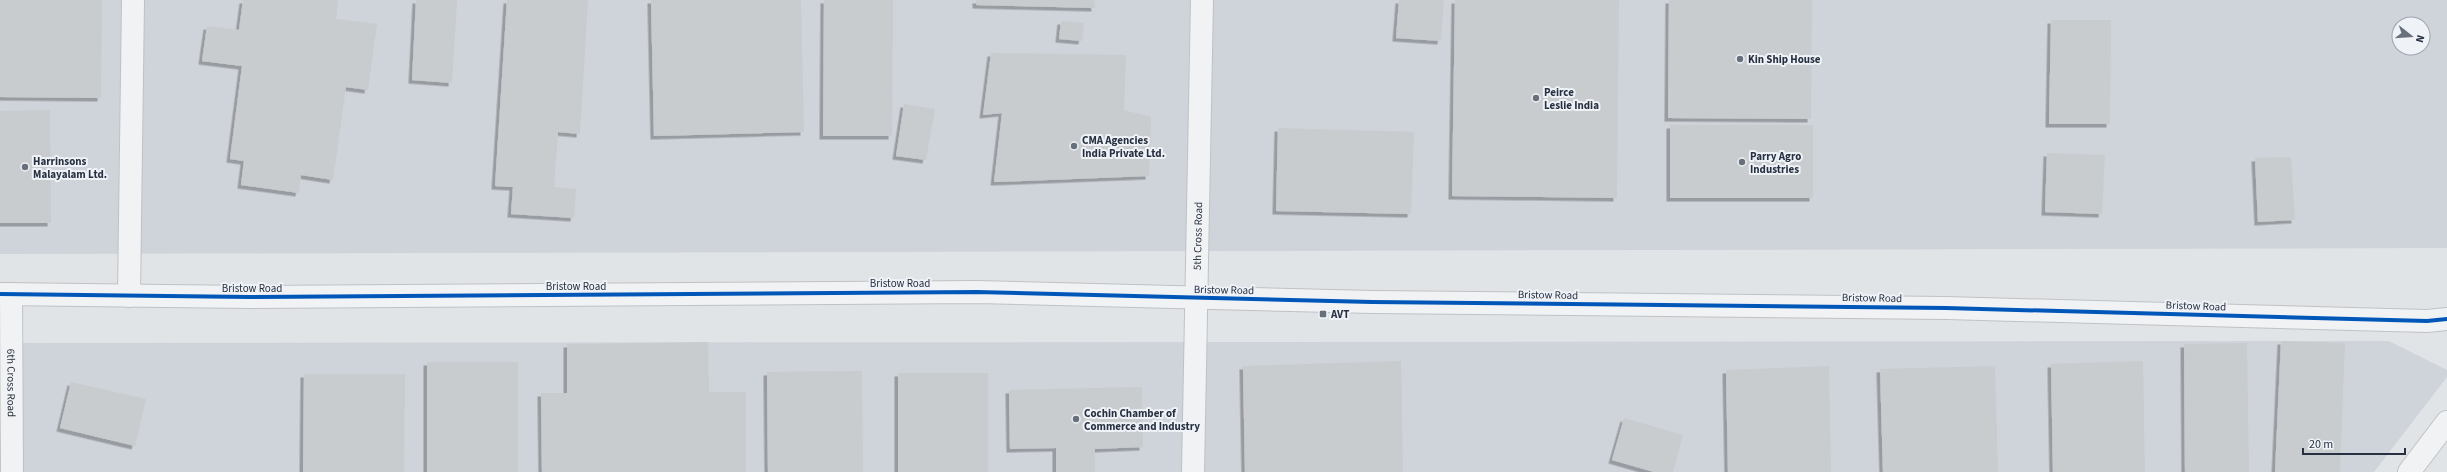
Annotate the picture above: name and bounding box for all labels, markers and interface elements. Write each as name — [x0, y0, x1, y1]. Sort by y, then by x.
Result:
north arrow — [2391, 16, 2431, 56]
text: N — [2412, 33, 2428, 44]
place label: Kin Ship House — [1748, 52, 1821, 67]
marker: Kin Ship House — [1735, 54, 1745, 64]
place label: Peirce Leslie India — [1544, 85, 1599, 113]
marker: Peirce Leslie India — [1531, 93, 1541, 103]
place label: CMA Agencies India Private Ltd. — [1082, 133, 1165, 161]
marker: CMA Agencies India Private Ltd. — [1069, 141, 1079, 151]
place label: Parry Agro Industries — [1750, 149, 1801, 177]
place label: Harrinsons Malayalam Ltd. — [33, 154, 107, 182]
marker: Parry Agro Industries — [1737, 157, 1747, 167]
marker: Harrinsons Malayalam Ltd. — [20, 162, 30, 172]
street label: 5th Cross Road — [1189, 202, 1206, 270]
street label: Bristow Road — [870, 276, 930, 291]
street label: Bristow Road — [546, 279, 606, 294]
street label: Bristow Road — [222, 281, 282, 296]
street label: Bristow Road — [1194, 282, 1254, 298]
street label: Bristow Road — [1518, 287, 1578, 303]
street label: Bristow Road — [1842, 290, 1902, 306]
street label: Bristow Road — [2165, 297, 2227, 315]
place label: AVT — [1330, 307, 1349, 322]
marker: AVT — [1318, 309, 1328, 319]
street label: 6th Cross Road — [4, 349, 19, 417]
place label: Cochin Chamber of Commerce and Industry — [1084, 406, 1200, 434]
marker: Cochin Chamber of Commerce and Industry — [1071, 414, 1081, 424]
scale bar — [2303, 430, 2405, 456]
text: 20 m — [2309, 436, 2333, 453]

